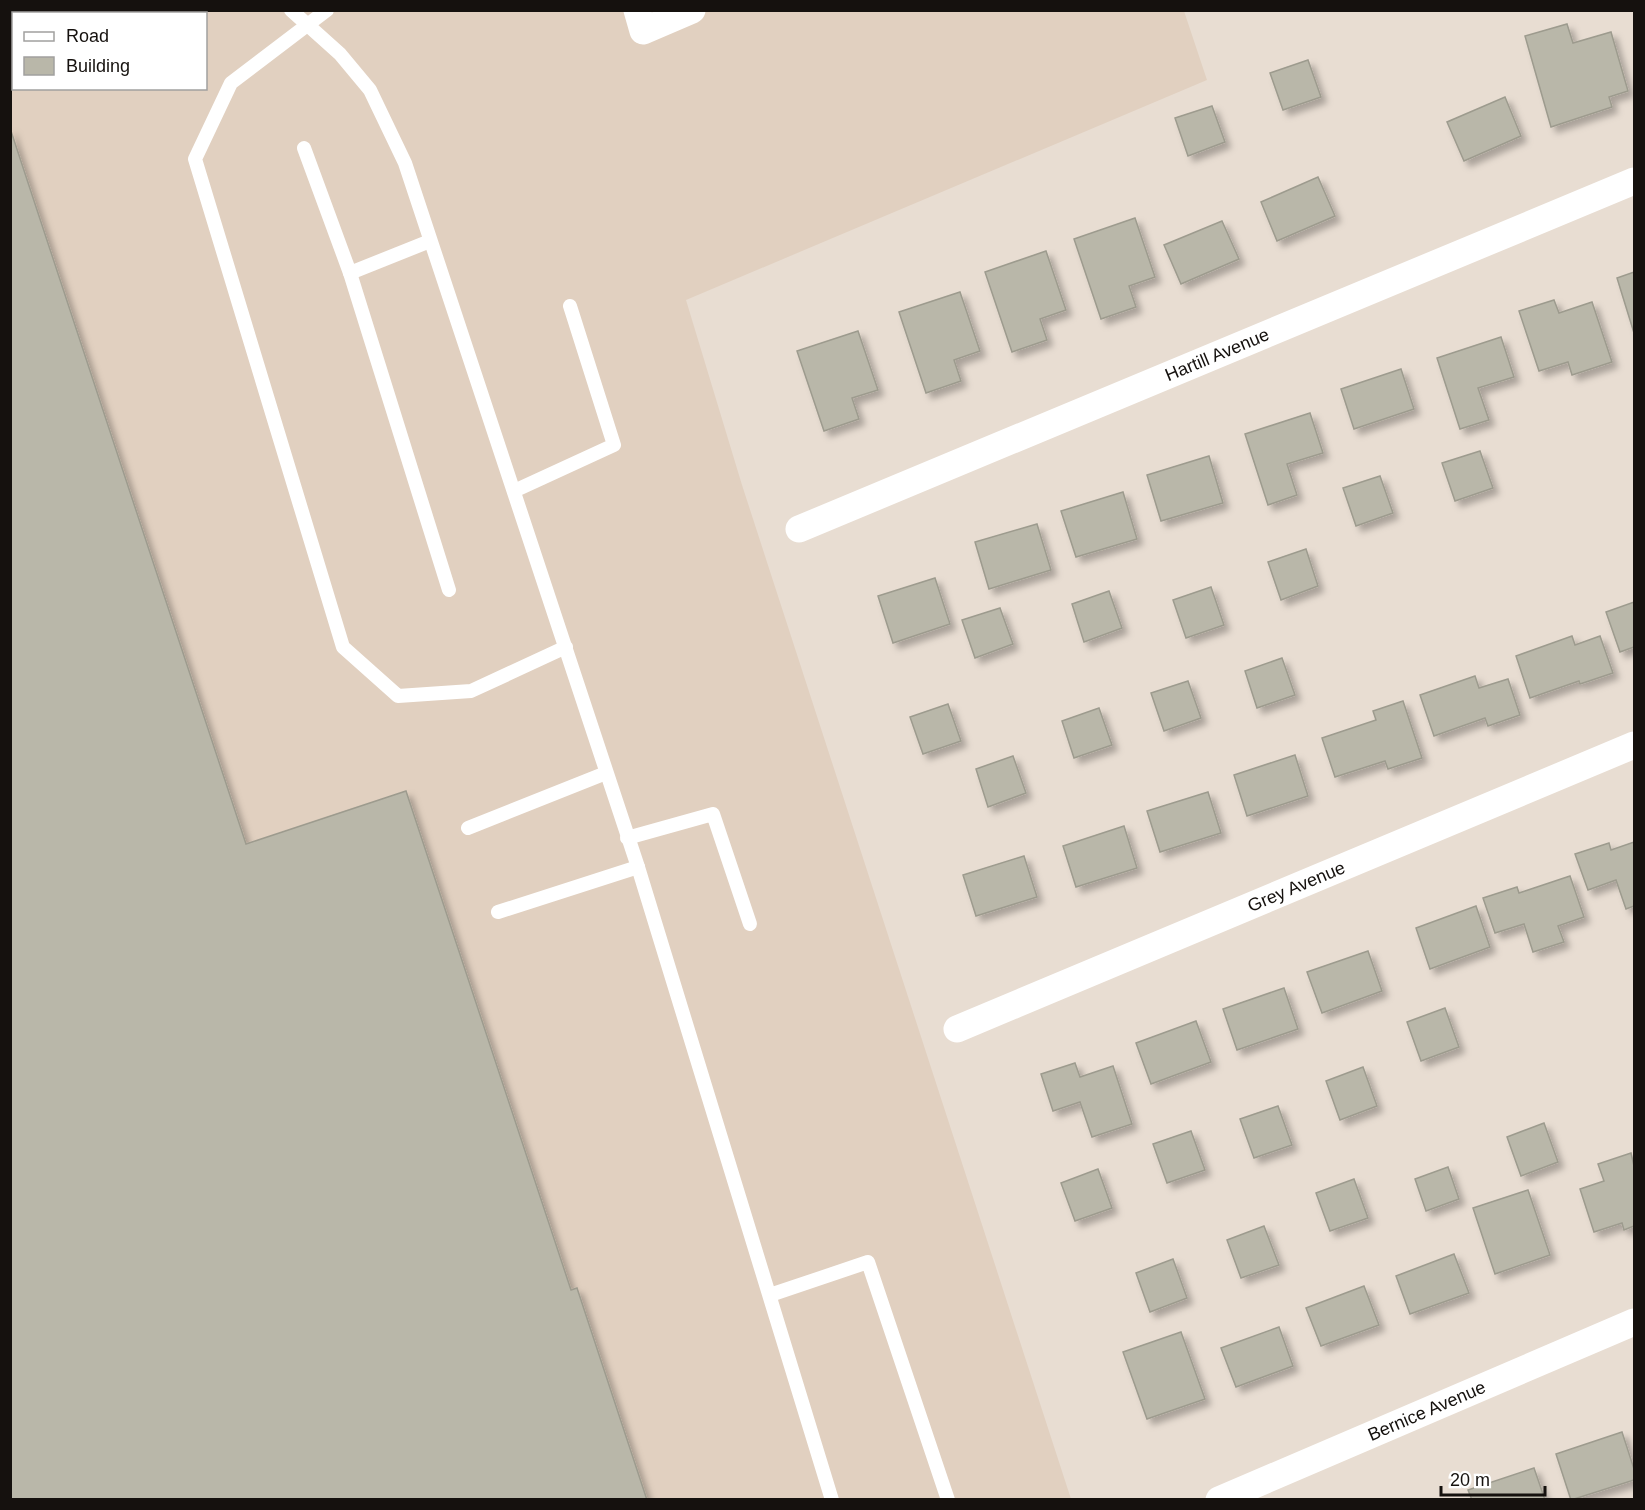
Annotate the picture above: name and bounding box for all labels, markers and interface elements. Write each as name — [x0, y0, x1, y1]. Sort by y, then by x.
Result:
legend — [12, 12, 207, 90]
text: Road — [66, 26, 109, 46]
text: Building — [66, 56, 130, 76]
street label: Hartill Avenue — [1162, 324, 1272, 385]
street label: Grey Avenue — [1245, 857, 1348, 916]
street label: Bernice Avenue — [1365, 1377, 1488, 1445]
scale bar — [1441, 1459, 1544, 1497]
text: 20 m — [1450, 1470, 1490, 1490]

